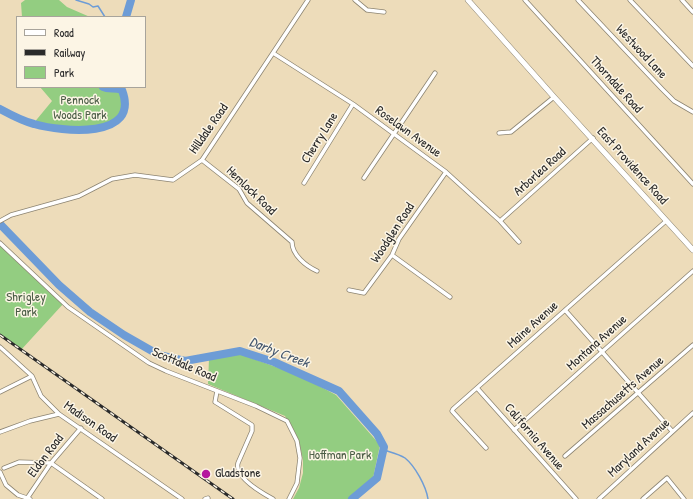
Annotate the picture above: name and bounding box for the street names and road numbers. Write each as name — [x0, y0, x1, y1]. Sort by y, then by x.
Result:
street label: Westwood Lane — [612, 22, 670, 82]
street label: Thorndale Road — [587, 53, 645, 117]
street label: Hilldale Road — [186, 101, 232, 157]
street label: Roselawn Avenue — [372, 103, 444, 161]
street label: Cherry Lane — [298, 110, 342, 166]
street label: East Providence Road — [593, 124, 671, 208]
street label: Arborlea Road — [511, 144, 569, 200]
street label: Hemlock Road — [223, 163, 279, 219]
street label: Woodglen Road — [368, 200, 418, 266]
street label: Maine Avenue — [504, 298, 562, 352]
street label: Montana Avenue — [564, 312, 630, 374]
street label: Scottdale Road — [150, 344, 218, 386]
street label: Massachusetts Avenue — [579, 353, 667, 433]
street label: Madison Road — [60, 398, 120, 446]
street label: California Avenue — [501, 400, 567, 474]
street label: Maryland Avenue — [605, 415, 673, 481]
street label: Eldon Road — [25, 431, 67, 481]

